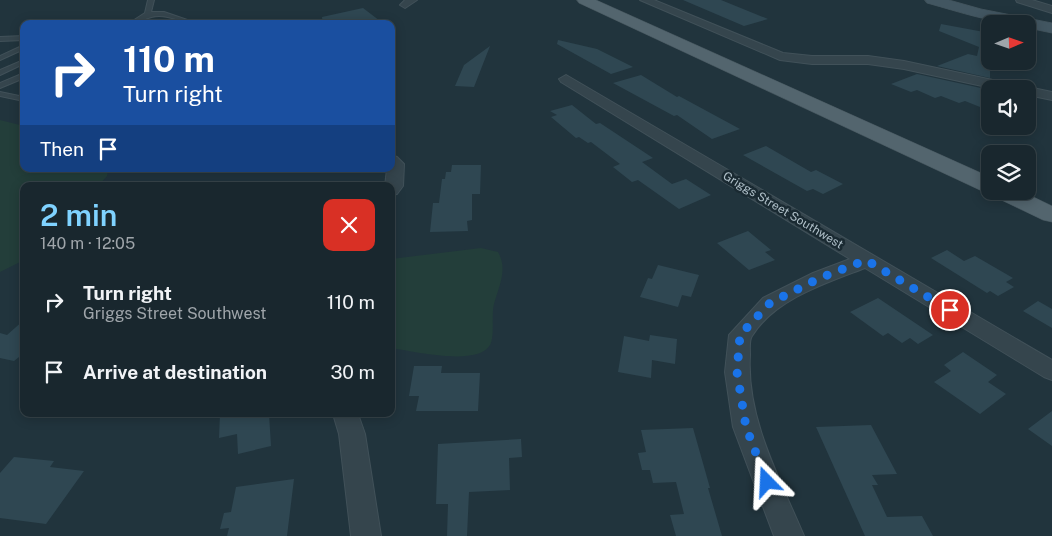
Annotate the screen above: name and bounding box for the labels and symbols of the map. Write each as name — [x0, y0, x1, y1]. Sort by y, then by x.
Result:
north arrow — [981, 15, 1036, 70]
street label: Griggs Street Southwest — [720, 169, 846, 252]
pin — [929, 289, 971, 331]
position arrow — [740, 455, 792, 507]

